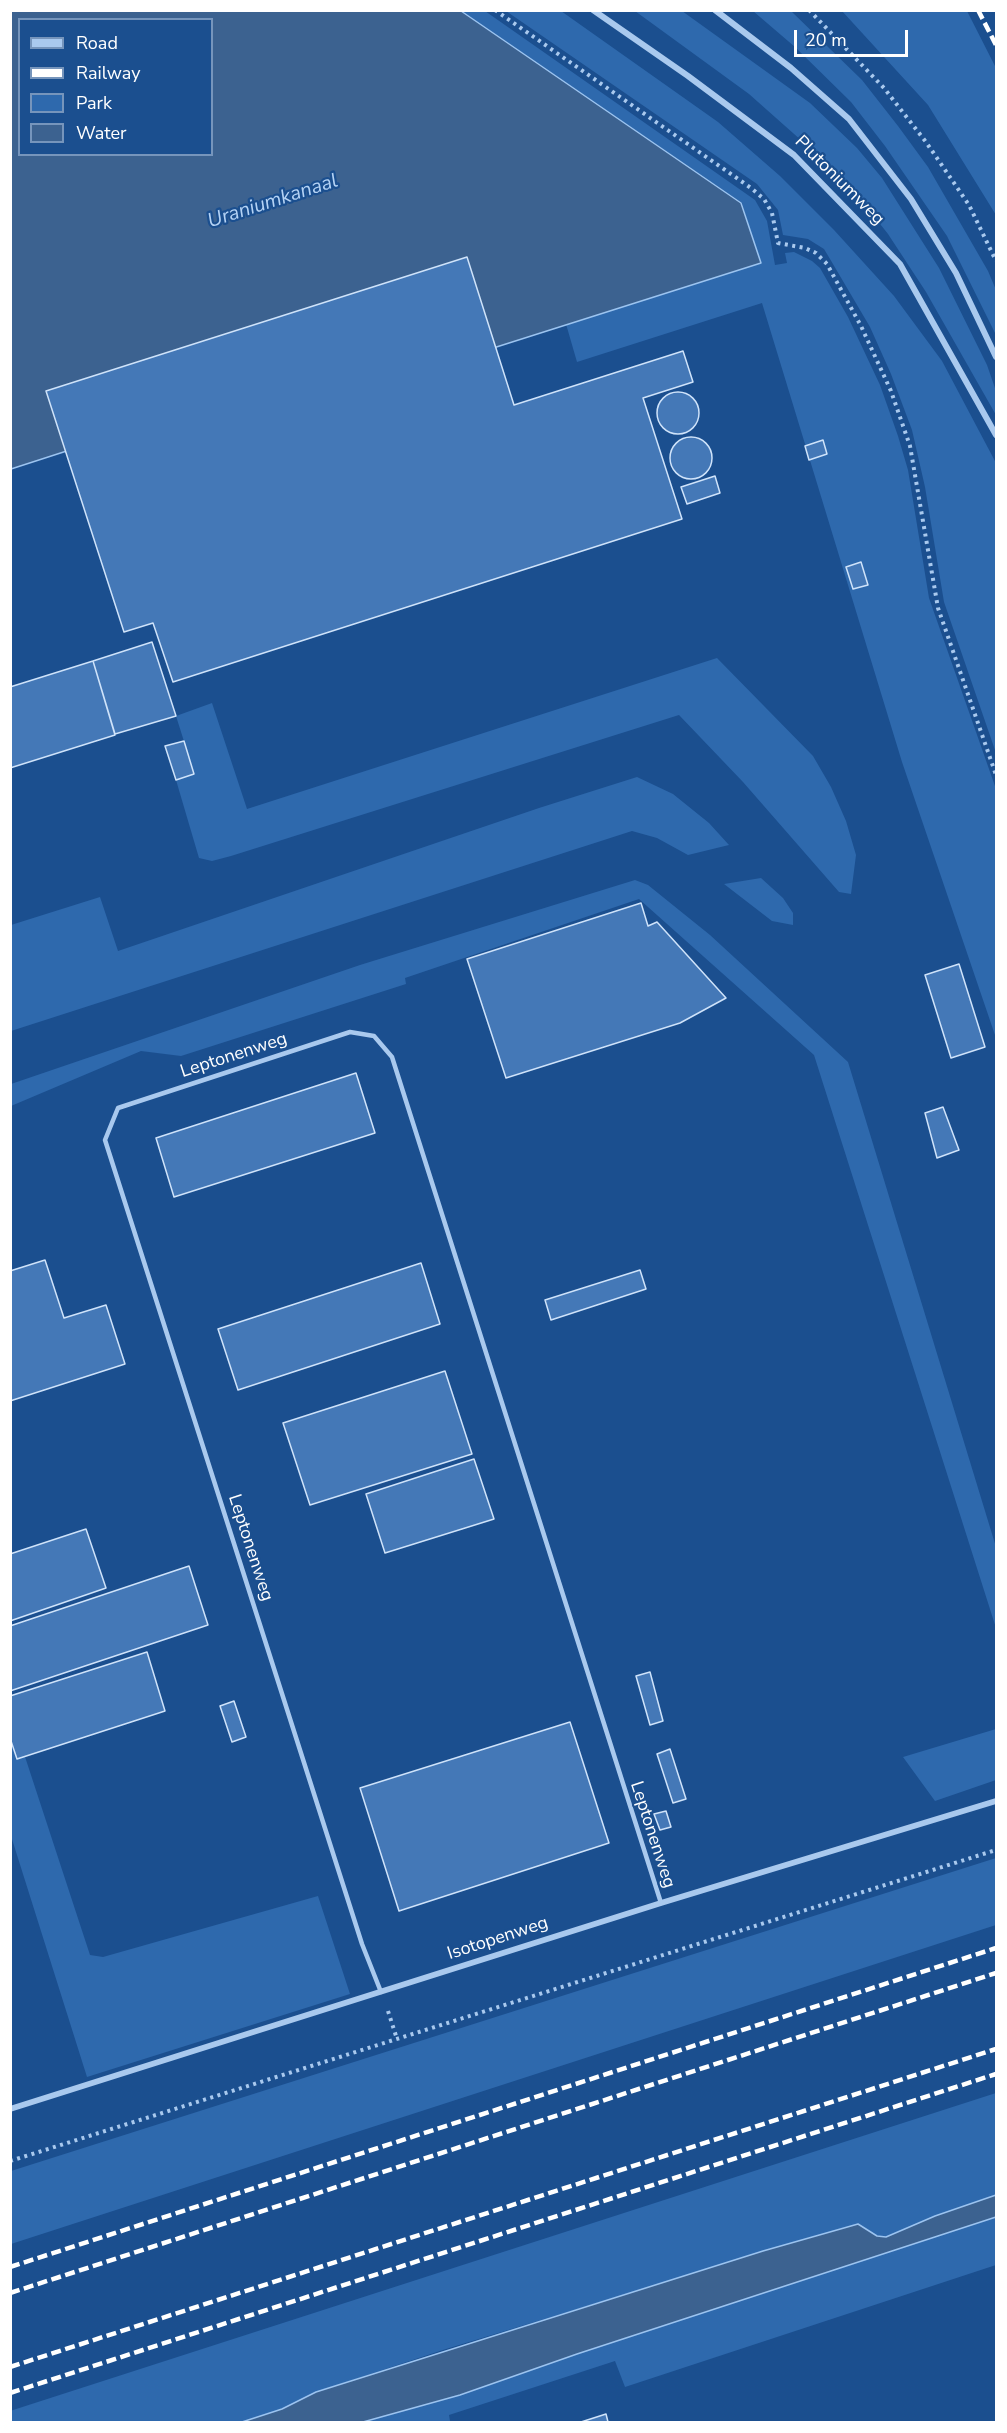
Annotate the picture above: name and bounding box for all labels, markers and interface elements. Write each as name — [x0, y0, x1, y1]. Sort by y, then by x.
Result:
legend — [18, 18, 213, 156]
scale bar — [797, 18, 911, 56]
text: 20 m — [805, 28, 847, 52]
text: Road — [76, 31, 118, 55]
text: Railway — [76, 61, 141, 85]
text: Park — [76, 91, 112, 115]
text: Water — [76, 121, 127, 145]
street label: Plutoniumweg — [790, 132, 888, 230]
water label: Uraniumkanaal — [205, 170, 341, 234]
street label: Leptonenweg — [178, 1029, 290, 1083]
street label: Leptonenweg — [223, 1492, 277, 1604]
street label: Leptonenweg — [625, 1779, 679, 1891]
street label: Isotopenweg — [445, 1913, 551, 1965]

